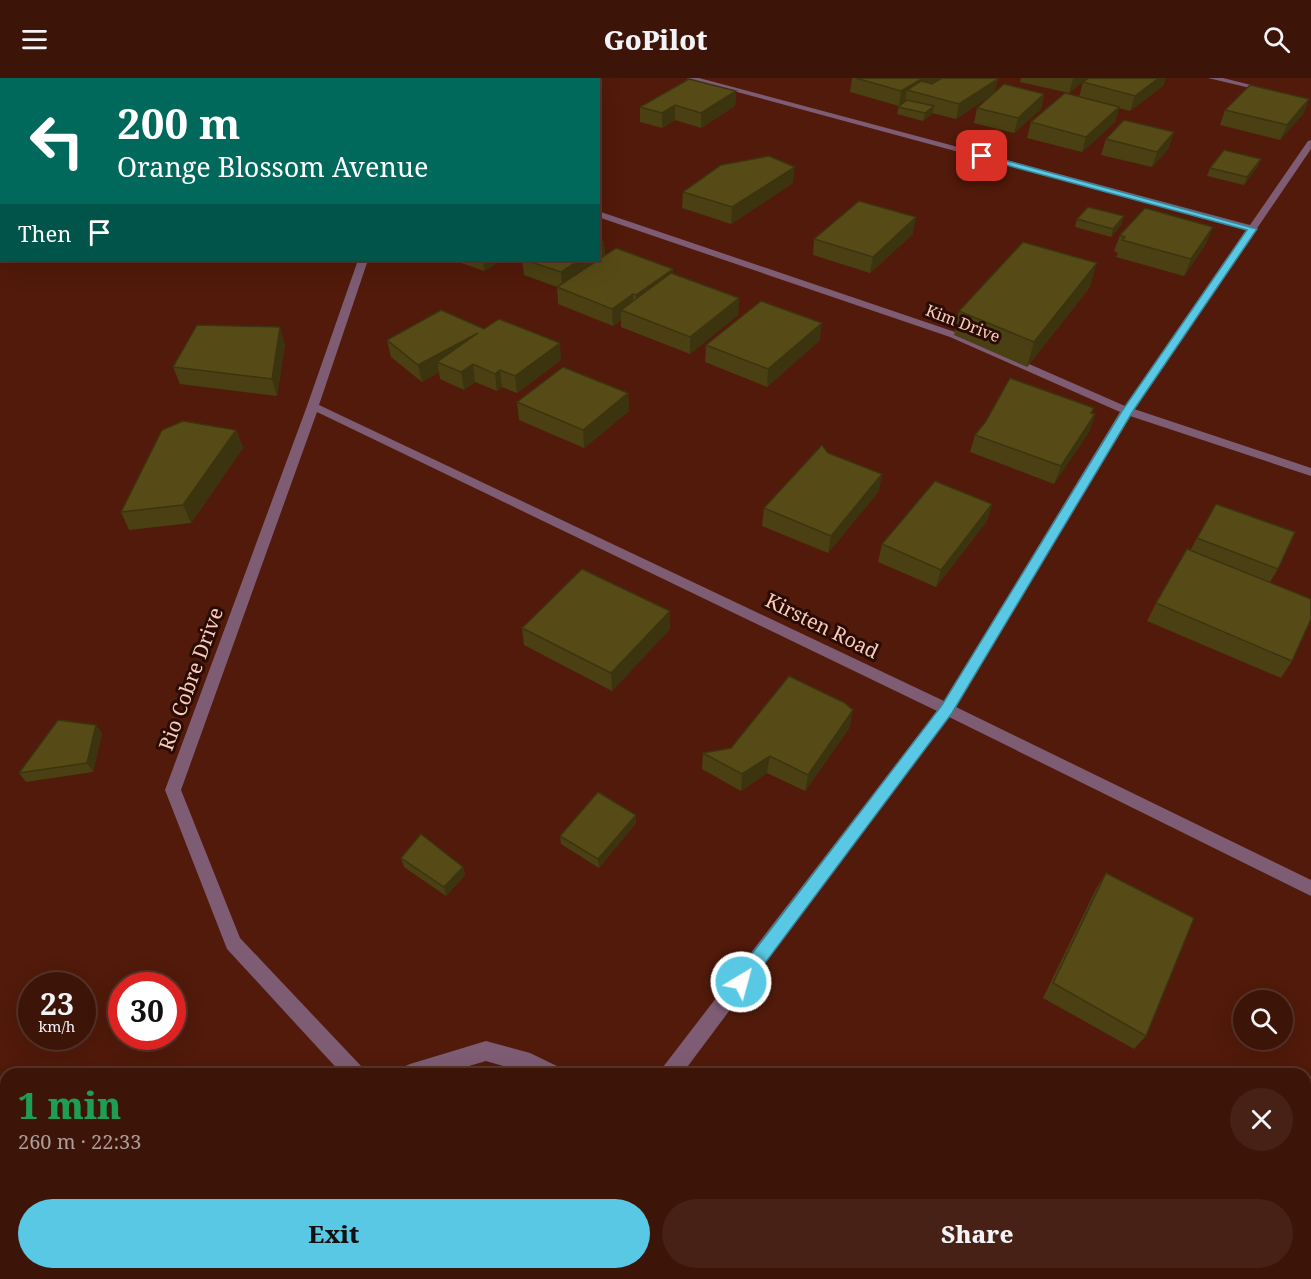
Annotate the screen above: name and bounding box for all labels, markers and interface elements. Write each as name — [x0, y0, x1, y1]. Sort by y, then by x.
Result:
text: GoPilot — [603, 21, 708, 58]
icon: menu — [18, 23, 51, 56]
icon: search — [1260, 23, 1293, 56]
text: 200 m — [117, 94, 241, 151]
icon: left — [18, 102, 96, 180]
pin — [956, 130, 1007, 181]
icon: arrive — [965, 139, 998, 172]
text: Orange Blossom Avenue — [117, 148, 428, 185]
icon: arrive — [83, 216, 116, 249]
text: Then — [18, 218, 71, 248]
street label: Kim Drive — [923, 299, 1003, 347]
street label: Kirsten Road — [761, 586, 883, 665]
street label: Rio Cobre Drive — [152, 604, 229, 754]
position arrow — [709, 950, 773, 1014]
speed limit sign: 30 — [108, 972, 186, 1050]
text: 23 — [40, 983, 74, 1024]
map controls — [1233, 990, 1293, 1050]
button: search — [1233, 990, 1293, 1050]
text: km/h — [39, 1016, 75, 1036]
text: 1 min — [18, 1081, 121, 1130]
button: close — [1230, 1088, 1293, 1151]
text: 260 m · 22:33 — [18, 1128, 141, 1155]
button: Exit — [18, 1199, 650, 1268]
button: Share — [662, 1199, 1293, 1268]

